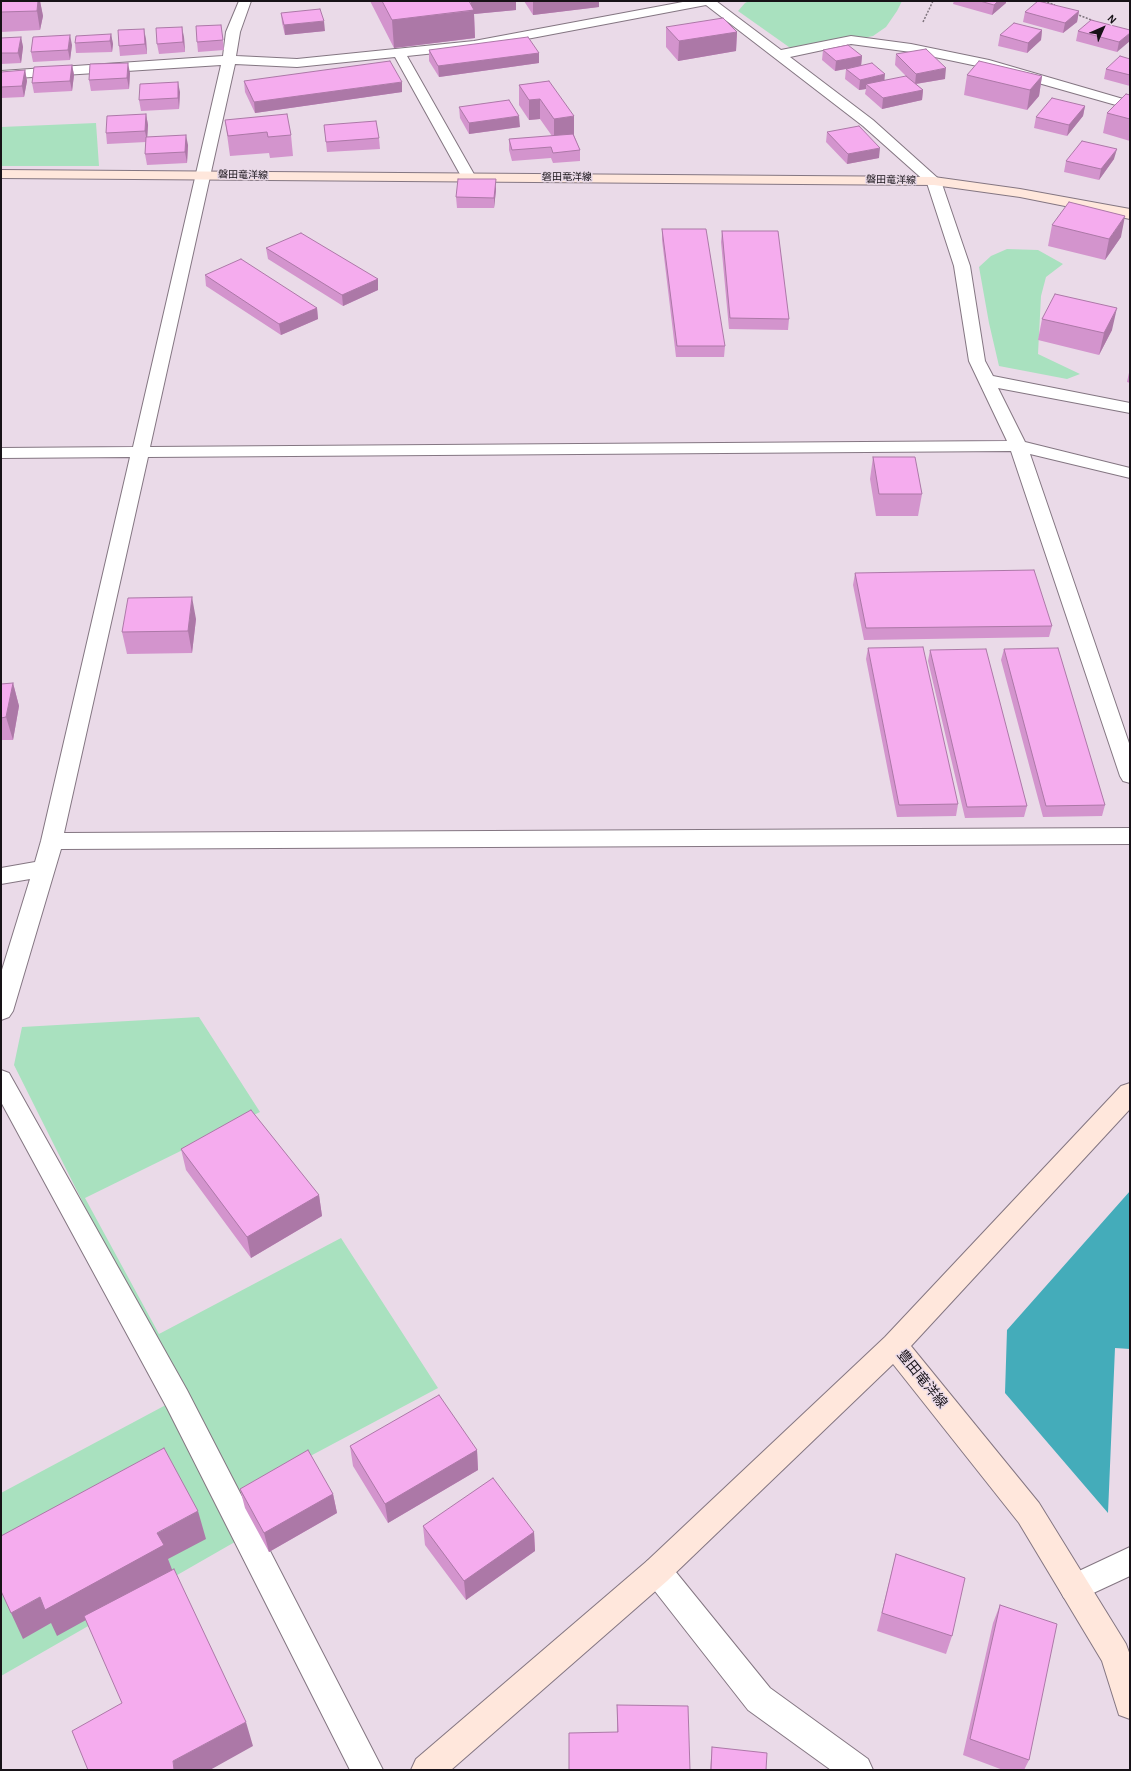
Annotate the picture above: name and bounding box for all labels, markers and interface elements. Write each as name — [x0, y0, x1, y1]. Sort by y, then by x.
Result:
north arrow — [1083, 8, 1123, 48]
text: N — [1105, 13, 1118, 26]
street label: 磐田竜洋線 — [218, 169, 268, 181]
street label: 磐田竜洋線 — [542, 171, 592, 183]
street label: 磐田竜洋線 — [866, 174, 916, 186]
street label: 豊田竜洋線 — [893, 1347, 951, 1411]

